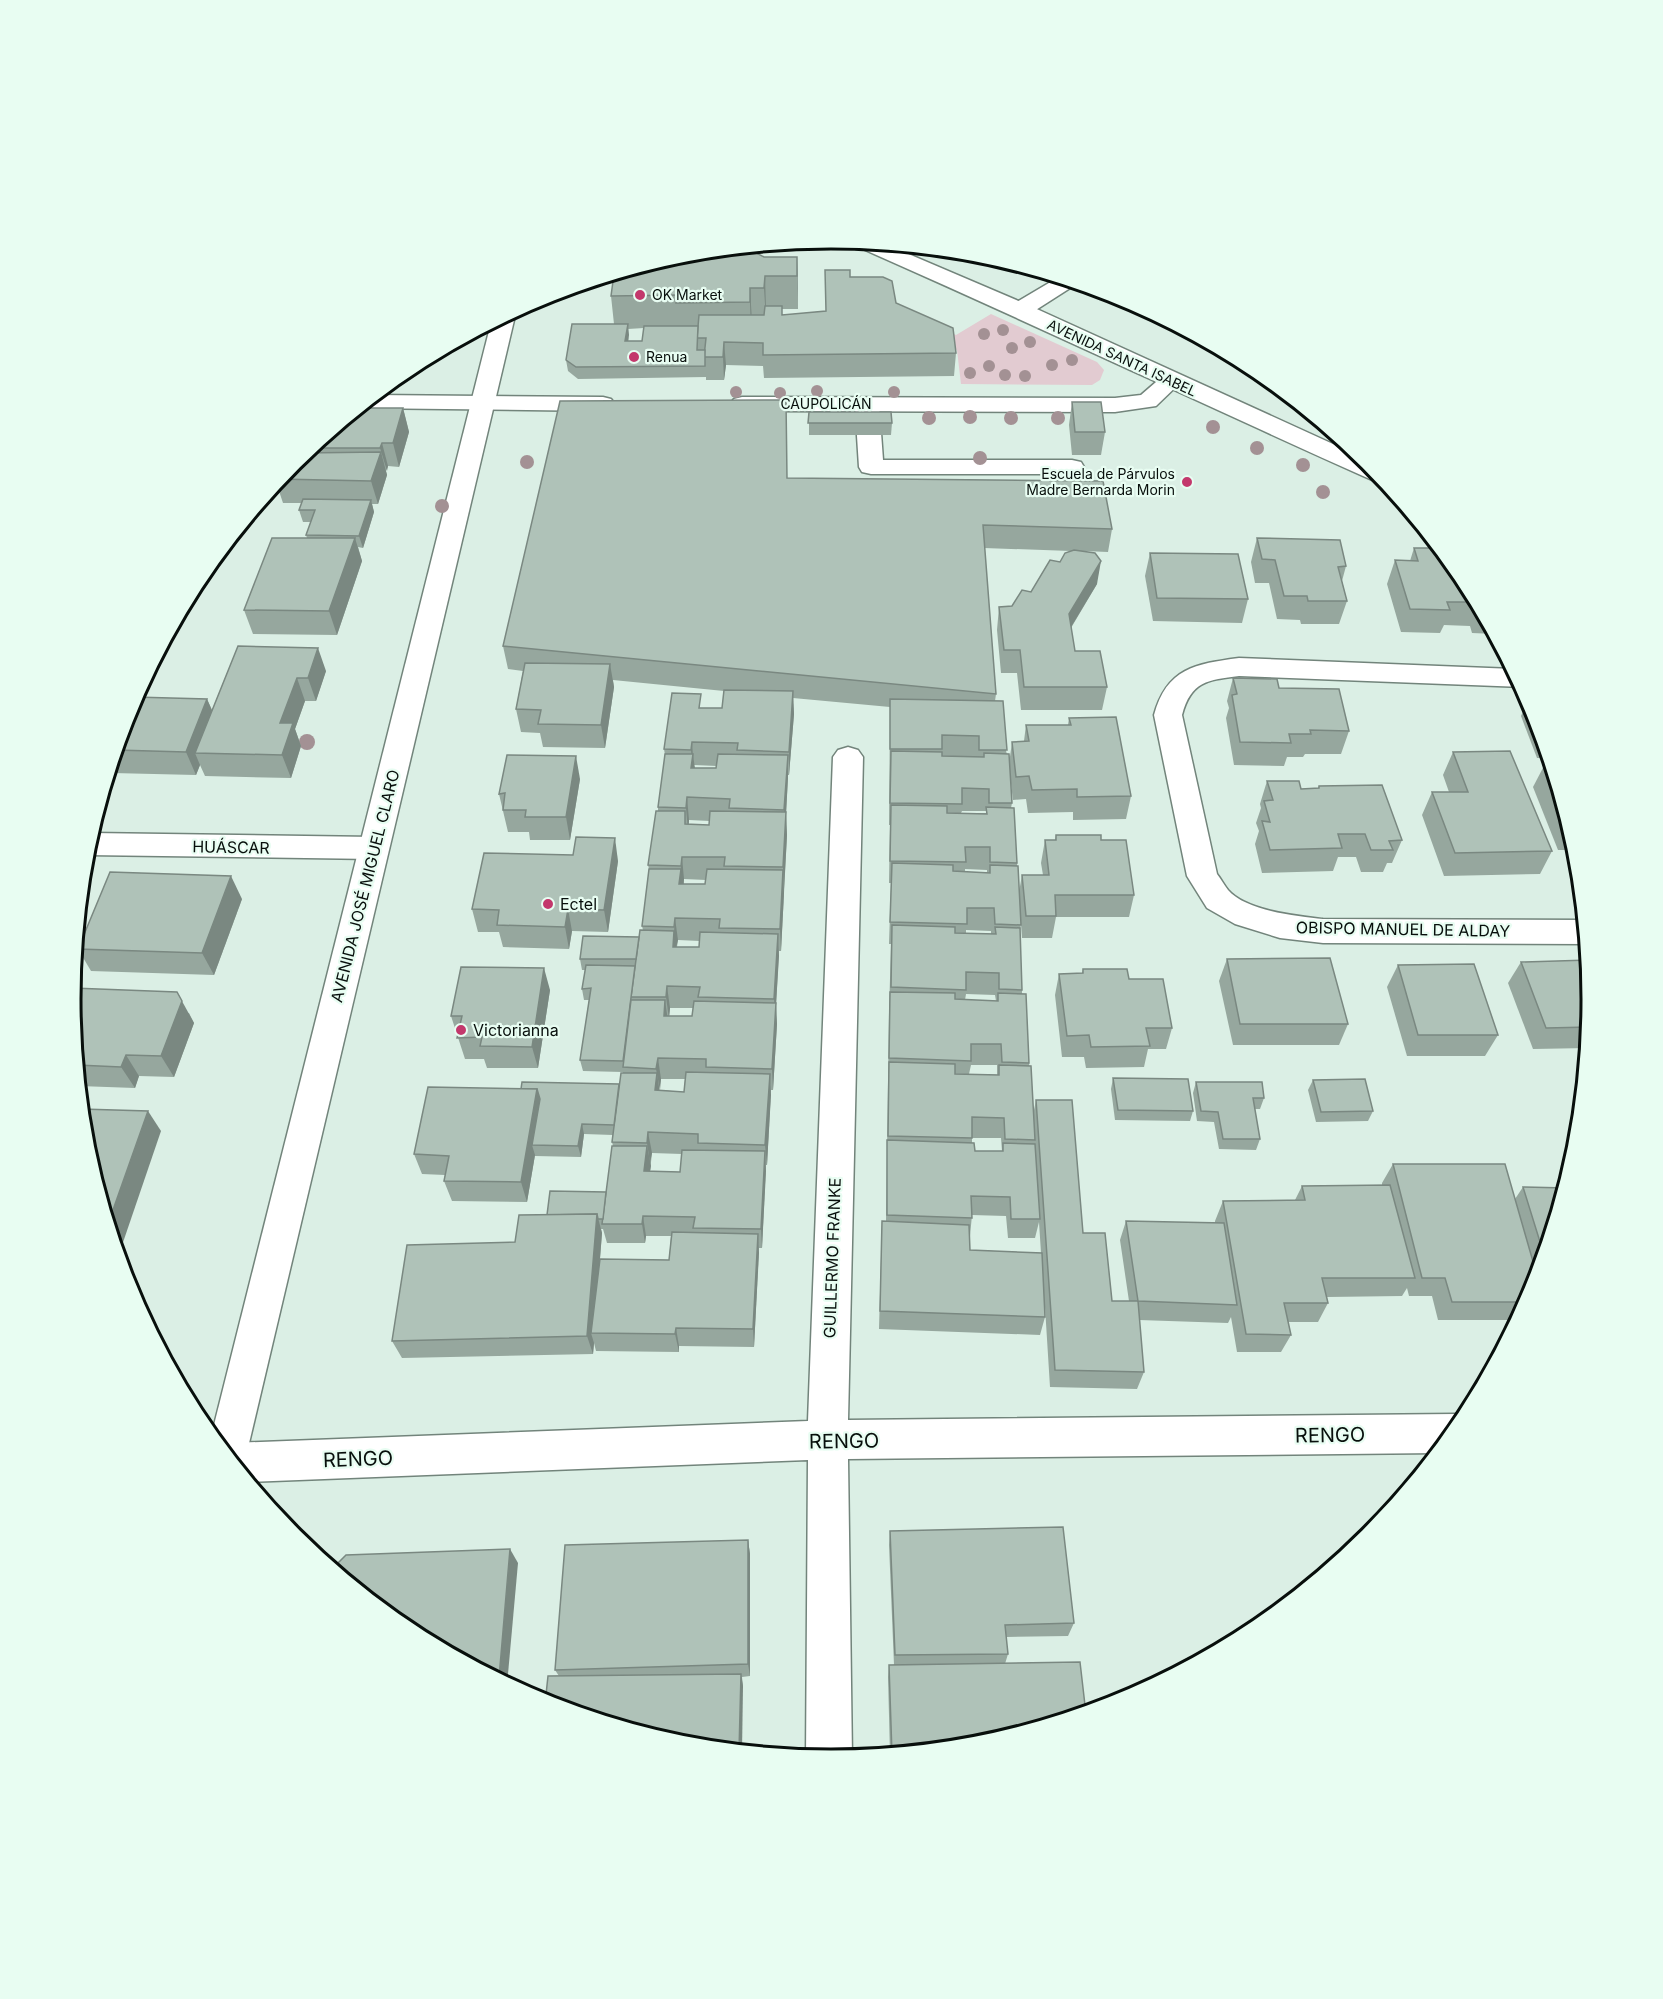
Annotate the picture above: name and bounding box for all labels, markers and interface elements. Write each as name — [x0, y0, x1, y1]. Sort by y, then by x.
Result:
place label: OK Market — [652, 286, 723, 303]
marker: OK Market — [633, 288, 647, 302]
street label: AVENIDA SANTA ISABEL — [1045, 315, 1200, 400]
place label: Renua — [646, 348, 687, 365]
marker: Renua — [627, 350, 641, 364]
street label: CAUPOLICÁN — [780, 395, 872, 412]
place label: Escuela de Párvulos Madre Bernarda Morin — [1026, 465, 1175, 498]
marker: Escuela de Párvulos Madre Bernarda Morin — [1180, 475, 1194, 489]
street label: AVENIDA JOSÉ MIGUEL CLARO — [326, 767, 404, 1005]
street label: HUÁSCAR — [192, 836, 270, 858]
place label: Ectel — [560, 894, 597, 914]
marker: Ectel — [541, 897, 555, 911]
street label: OBISPO MANUEL DE ALDAY — [1296, 917, 1510, 941]
place label: Victorianna — [473, 1020, 559, 1040]
marker: Victorianna — [454, 1023, 468, 1037]
street label: GUILLERMO FRANKE — [819, 1177, 845, 1339]
street label: RENGO — [1295, 1422, 1365, 1448]
street label: RENGO — [809, 1428, 879, 1454]
street label: RENGO — [323, 1446, 393, 1472]

